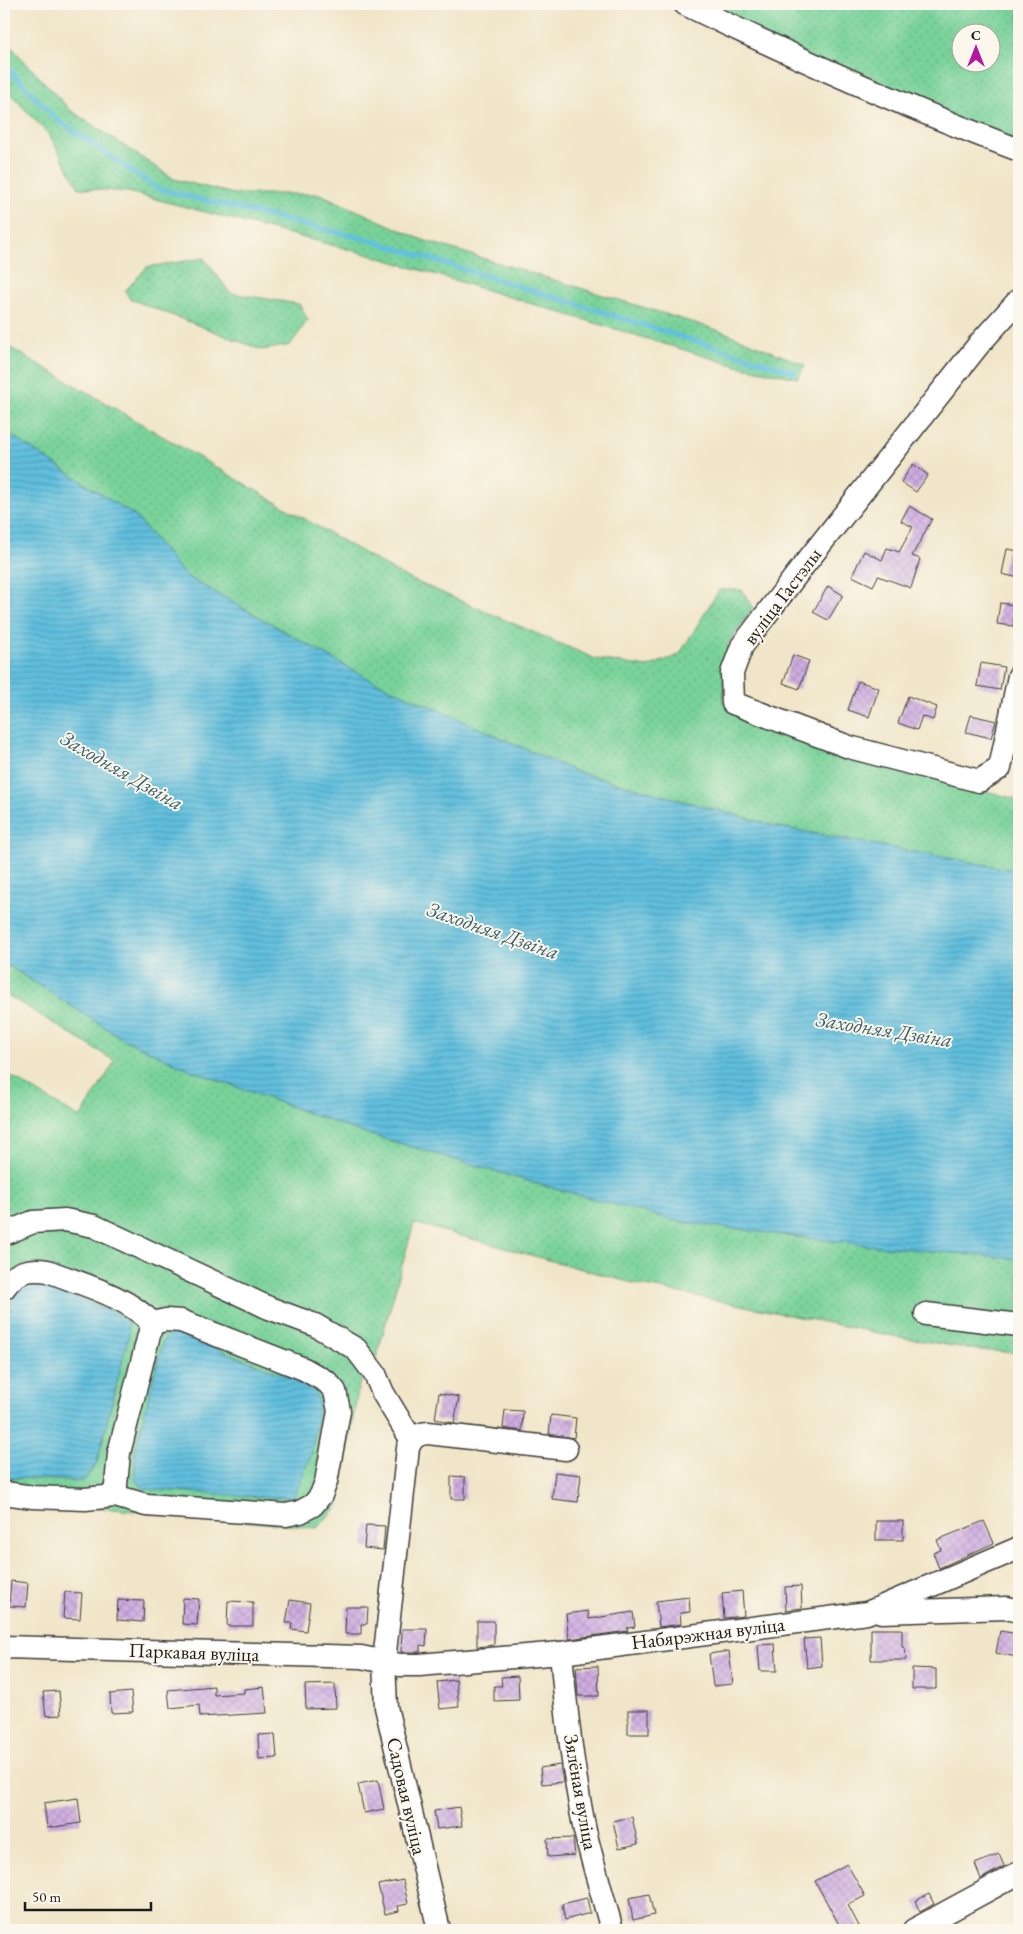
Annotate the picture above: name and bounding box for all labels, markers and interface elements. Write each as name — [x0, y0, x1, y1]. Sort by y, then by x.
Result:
north arrow — [950, 22, 1000, 72]
text: С — [971, 26, 981, 44]
street label: вуліца Гастэлы — [737, 542, 827, 650]
water label: Заходняя Дзвіна — [56, 724, 188, 816]
water label: Заходняя Дзвіна — [424, 895, 562, 965]
water label: Заходняя Дзвіна — [814, 1005, 954, 1053]
street label: Набярэжная вуліца — [630, 1611, 786, 1655]
street label: Паркавая вуліца — [128, 1637, 260, 1667]
street label: Зялёная вуліца — [558, 1732, 604, 1852]
street label: Садовая вуліца — [381, 1735, 433, 1857]
scale bar — [25, 1879, 151, 1911]
text: 50 m — [32, 1887, 61, 1906]

